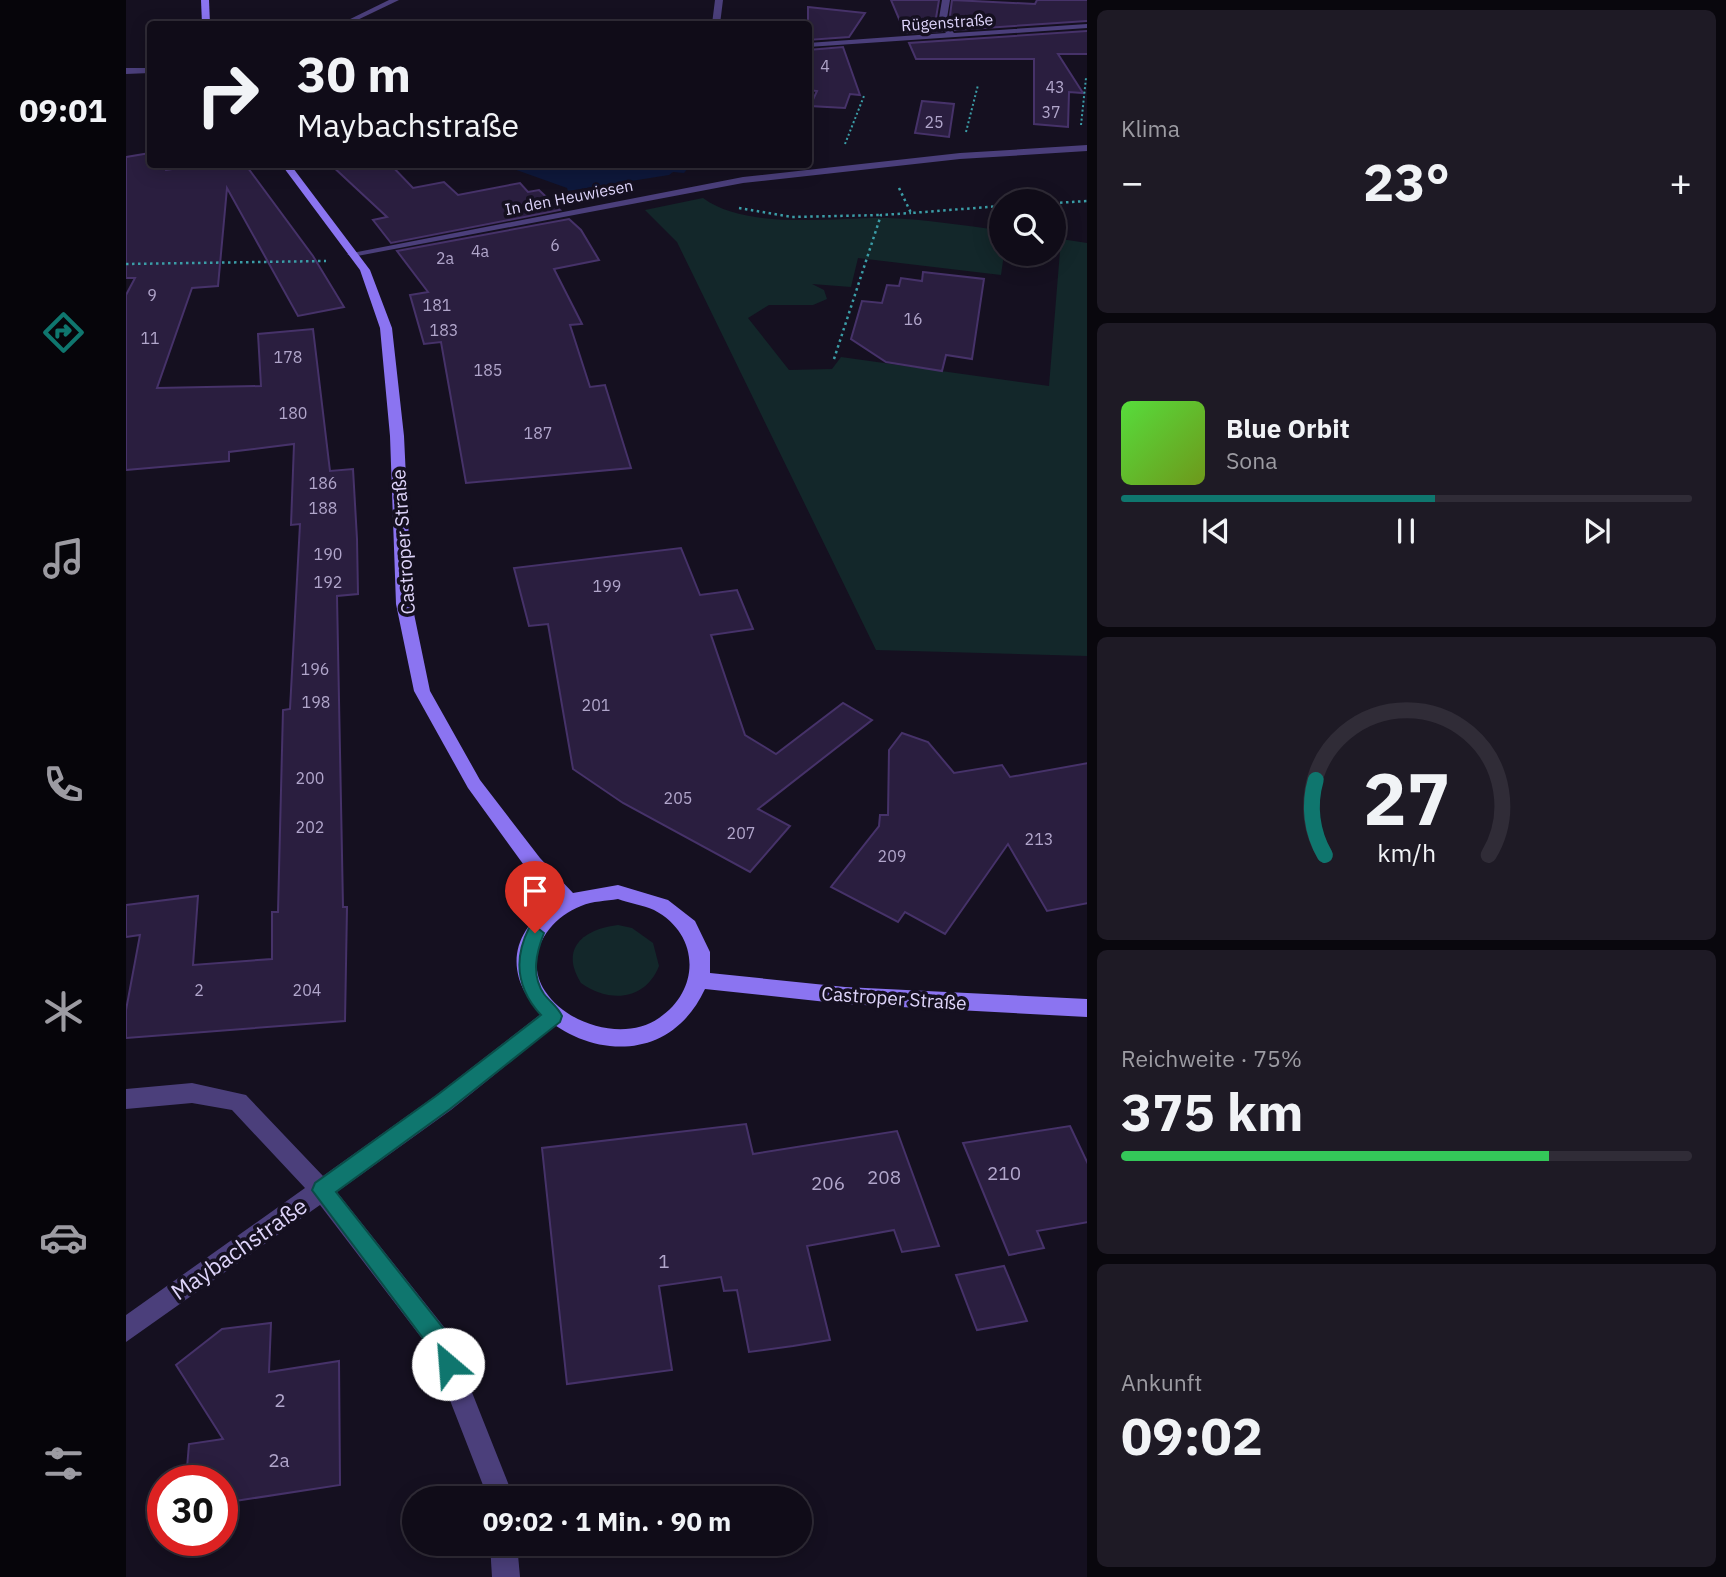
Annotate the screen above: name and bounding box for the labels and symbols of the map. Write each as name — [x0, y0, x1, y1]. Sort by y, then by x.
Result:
street label: Rügenstraße — [900, 9, 994, 35]
house number: 4 — [820, 56, 830, 76]
house number: 43 — [1045, 77, 1065, 97]
house number: 37 — [1041, 102, 1061, 122]
house number: 25 — [924, 112, 944, 132]
street label: In den Heuwiesen — [503, 175, 635, 219]
house number: 6 — [550, 235, 560, 255]
house number: 4a — [471, 241, 490, 261]
house number: 2a — [436, 248, 455, 268]
house number: 9 — [147, 285, 157, 305]
house number: 181 — [423, 295, 451, 315]
house number: 16 — [903, 309, 923, 329]
house number: 183 — [430, 320, 458, 340]
house number: 11 — [140, 328, 160, 348]
house number: 178 — [274, 347, 302, 367]
house number: 185 — [474, 360, 502, 380]
house number: 180 — [279, 403, 307, 423]
house number: 187 — [524, 423, 552, 443]
street label: Castroper Straße — [386, 469, 420, 615]
house number: 186 — [309, 473, 337, 493]
house number: 188 — [309, 498, 337, 518]
house number: 190 — [314, 544, 342, 564]
house number: 192 — [314, 572, 342, 592]
house number: 199 — [593, 576, 621, 596]
house number: 196 — [301, 659, 329, 679]
house number: 198 — [302, 692, 330, 712]
house number: 201 — [582, 695, 610, 715]
house number: 200 — [296, 768, 324, 788]
house number: 205 — [664, 788, 692, 808]
house number: 202 — [296, 817, 324, 837]
house number: 207 — [727, 823, 755, 843]
house number: 213 — [1025, 829, 1053, 849]
house number: 209 — [878, 846, 906, 866]
pin — [505, 861, 565, 933]
house number: 2 — [194, 980, 204, 1000]
house number: 204 — [293, 980, 321, 1000]
street label: Castroper Straße — [821, 981, 967, 1015]
house number: 210 — [987, 1161, 1021, 1185]
house number: 208 — [867, 1165, 901, 1189]
house number: 206 — [811, 1171, 845, 1195]
street label: Maybachstraße — [164, 1190, 312, 1306]
house number: 1 — [658, 1249, 670, 1273]
position arrow — [411, 1327, 485, 1401]
house number: 2 — [274, 1388, 286, 1412]
house number: 2a — [268, 1448, 290, 1472]
speed limit sign: 30 — [147, 1465, 238, 1556]

